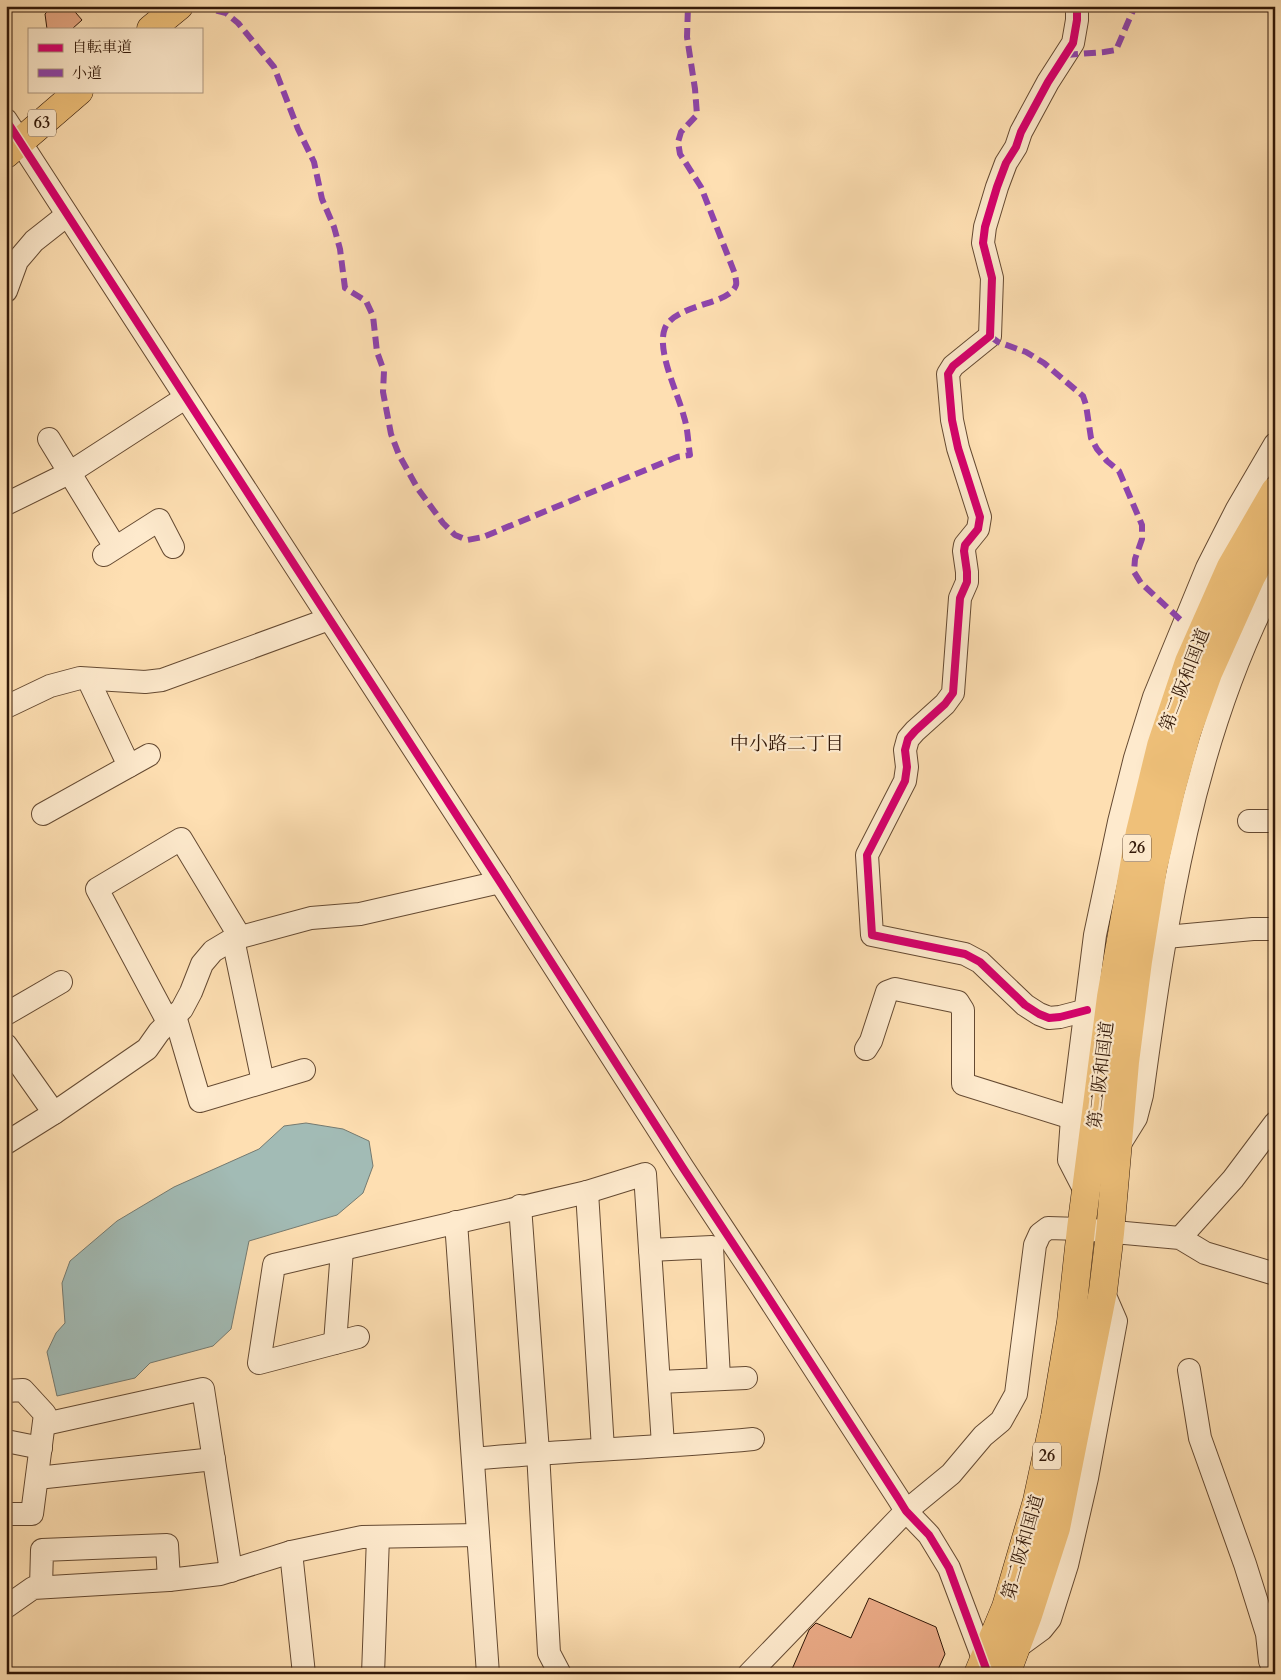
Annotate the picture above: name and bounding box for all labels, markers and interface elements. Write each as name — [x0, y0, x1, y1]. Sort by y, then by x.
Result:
legend — [28, 28, 202, 92]
text: 自転車道 — [72, 37, 132, 57]
text: 小道 — [72, 63, 102, 83]
road number: 63 — [28, 110, 56, 136]
street label: 第二阪和国道 — [1154, 625, 1216, 735]
district label: 中小路二丁目 — [730, 731, 844, 757]
road number: 26 — [1123, 834, 1151, 861]
street label: 第二阪和国道 — [1082, 1020, 1120, 1130]
road number: 26 — [1033, 1442, 1061, 1470]
street label: 第二阪和国道 — [996, 1492, 1050, 1602]

